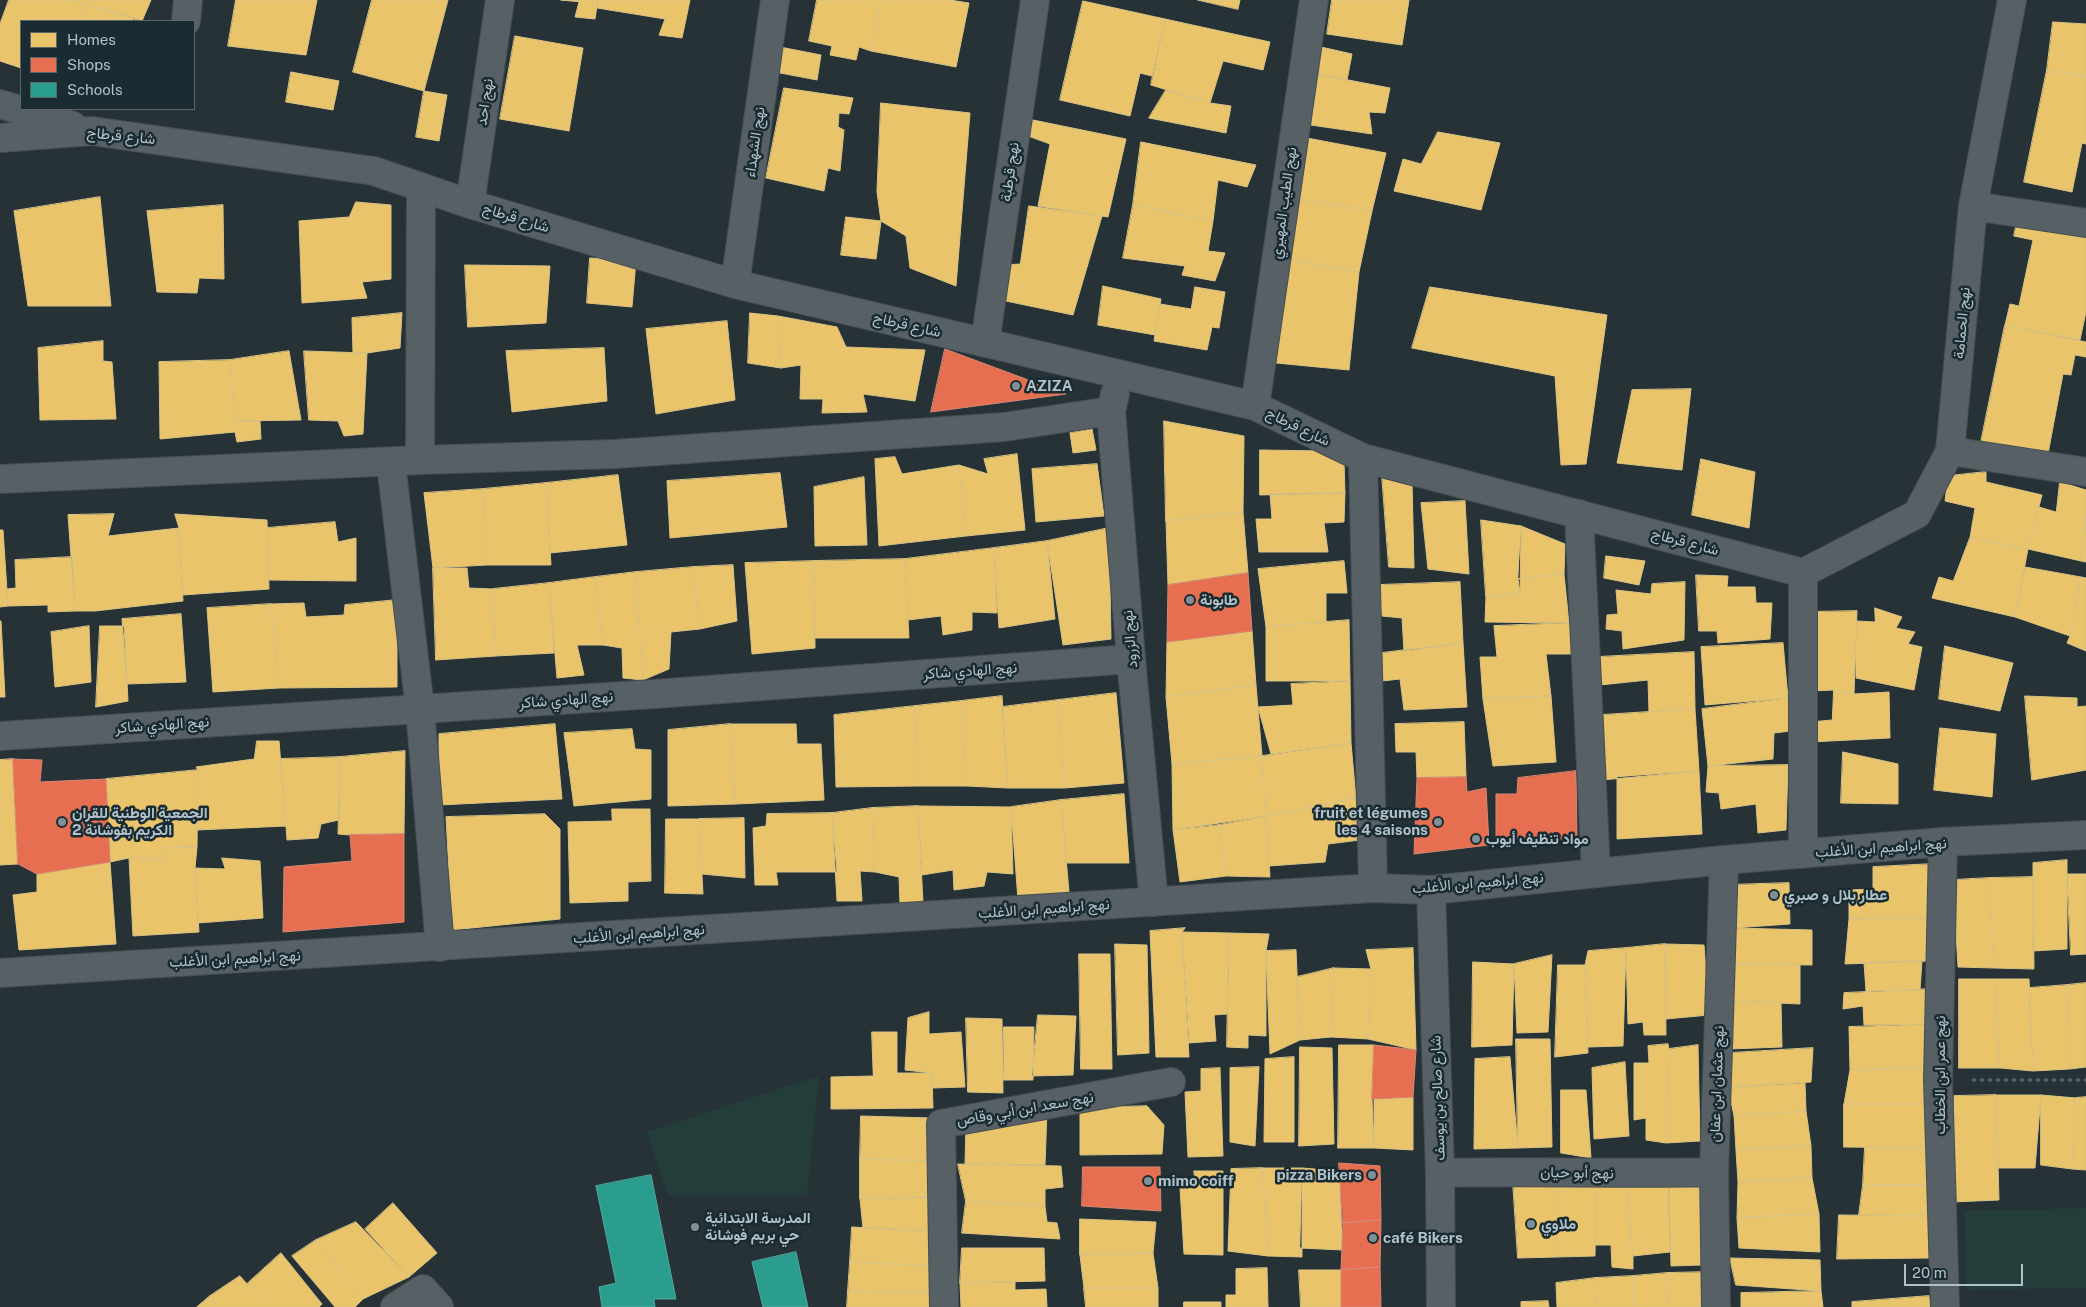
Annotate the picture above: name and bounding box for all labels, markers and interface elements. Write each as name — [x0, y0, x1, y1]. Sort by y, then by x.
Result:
legend — [20, 20, 195, 110]
text: Homes — [67, 31, 116, 48]
text: Shops — [67, 56, 111, 73]
street label: نهج احد — [473, 77, 497, 127]
text: Schools — [67, 81, 123, 98]
street label: نهج الشهداء — [741, 106, 769, 178]
street label: شارع قرطاج — [86, 123, 156, 149]
street label: نهج قرطبة — [997, 141, 1023, 203]
street label: نهج الطيب المهيري — [1267, 146, 1301, 260]
street label: شارع قرطاج — [480, 199, 552, 237]
street label: نهج الحمامة — [1950, 286, 1974, 360]
street label: شارع قرطاج — [871, 308, 943, 342]
place label: AZIZA — [1026, 377, 1073, 395]
marker: AZIZA — [1010, 380, 1022, 392]
street label: شارع قرطاج — [1263, 404, 1333, 450]
street label: شارع قرطاج — [1649, 524, 1721, 560]
place label: طابونة — [1200, 591, 1238, 609]
marker: طابونة — [1184, 594, 1196, 606]
street label: نهج الزرود — [1119, 609, 1141, 669]
street label: نهج الهادي شاكر — [922, 659, 1018, 683]
street label: نهج الهادي شاكر — [518, 688, 614, 712]
street label: نهج الهادي شاكر — [114, 713, 210, 737]
place label: الجمعية الوطنية للقران الكريم بفوشانة 2 — [72, 804, 208, 839]
place label: fruit et légumes les 4 saisons — [1314, 804, 1428, 839]
marker: الجمعية الوطنية للقران الكريم بفوشانة 2 — [56, 816, 68, 828]
marker: fruit et légumes les 4 saisons — [1432, 816, 1444, 828]
place label: مواد تنظيف أيوب — [1486, 830, 1589, 848]
marker: مواد تنظيف أيوب — [1470, 833, 1482, 845]
street label: نهج ابراهيم ابن الأغلب — [1815, 834, 1947, 862]
street label: نهج ابراهيم ابن الأغلب — [1412, 868, 1544, 898]
place label: عطار بلال و صبري — [1784, 886, 1887, 904]
marker: عطار بلال و صبري — [1768, 889, 1780, 901]
street label: نهج ابراهيم ابن الأغلب — [978, 895, 1110, 923]
street label: نهج ابراهيم ابن الأغلب — [573, 920, 705, 948]
street label: نهج ابراهيم ابن الأغلب — [169, 947, 301, 971]
street label: نهج عمر ابن الخطاب — [1931, 1015, 1949, 1135]
street label: نهج عثمان ابن عفان — [1706, 1025, 1728, 1143]
street label: شارع صالح بن يوسف — [1427, 1035, 1449, 1161]
street label: نهج سعد ابن أبي وقاص — [955, 1088, 1095, 1130]
street label: نهج أبو حيان — [1540, 1163, 1614, 1183]
place label: pizza Bikers — [1276, 1166, 1362, 1184]
marker: pizza Bikers — [1366, 1169, 1378, 1181]
place label: mimo coiff — [1158, 1172, 1234, 1190]
marker: mimo coiff — [1142, 1175, 1154, 1187]
place label: المدرسة الابتدائية حي بريم فوشانة — [705, 1209, 811, 1244]
place label: ملاوي — [1541, 1215, 1576, 1233]
marker: ملاوي — [1525, 1218, 1537, 1230]
marker: المدرسة الابتدائية حي بريم فوشانة — [689, 1221, 701, 1233]
place label: café Bikers — [1383, 1229, 1463, 1247]
marker: café Bikers — [1367, 1232, 1379, 1244]
scale bar — [1906, 1254, 2025, 1286]
text: 20 m — [1912, 1264, 1947, 1281]

